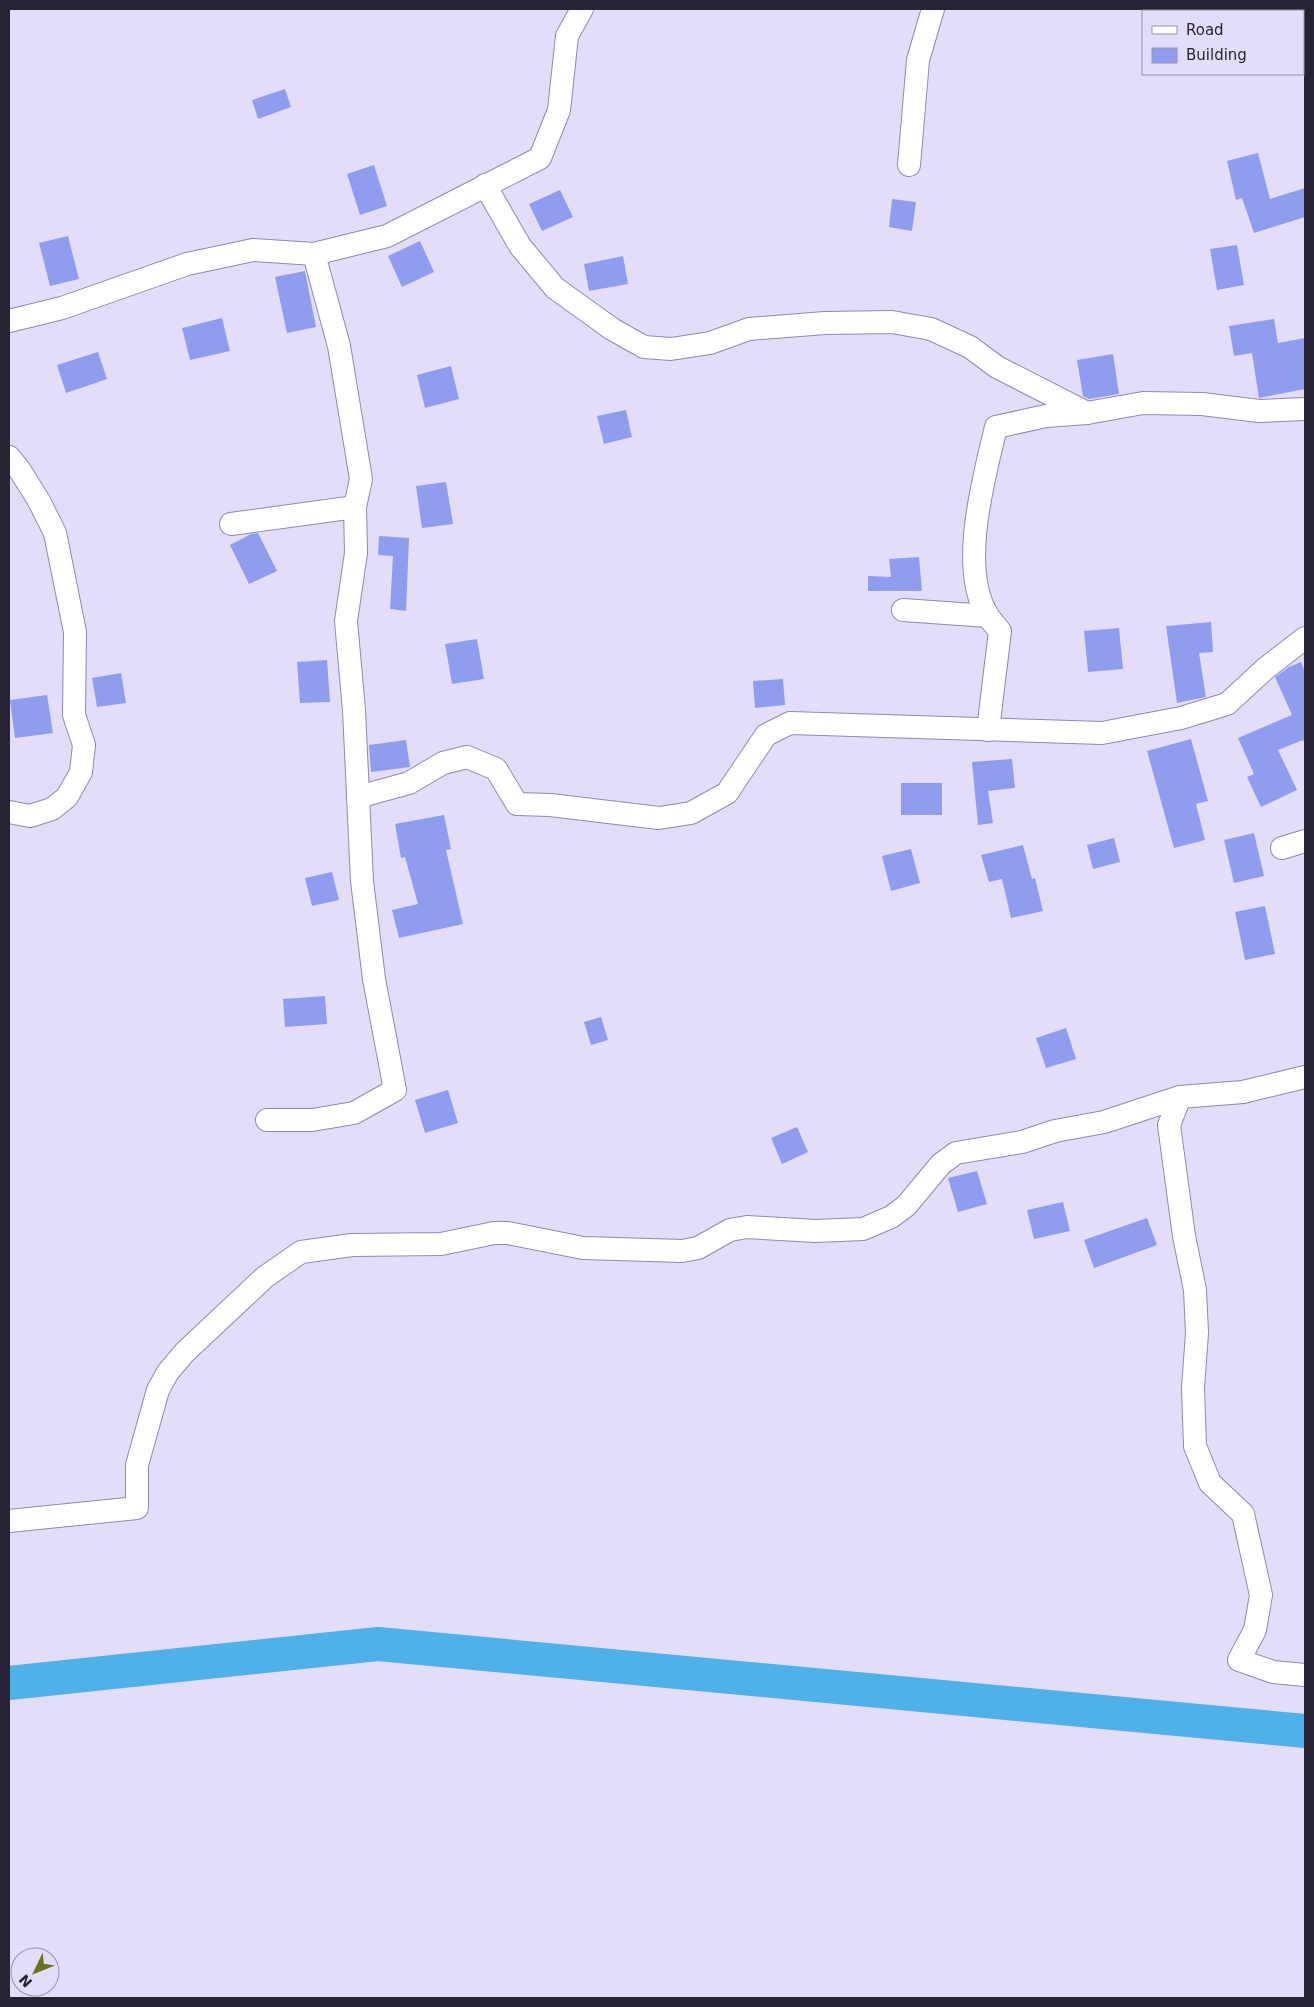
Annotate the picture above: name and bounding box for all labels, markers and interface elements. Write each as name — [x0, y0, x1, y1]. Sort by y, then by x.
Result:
legend — [1142, 10, 1304, 75]
text: Road — [1186, 21, 1224, 39]
text: Building — [1186, 46, 1247, 64]
north arrow — [10, 1947, 60, 1997]
text: N — [16, 1971, 35, 1991]

